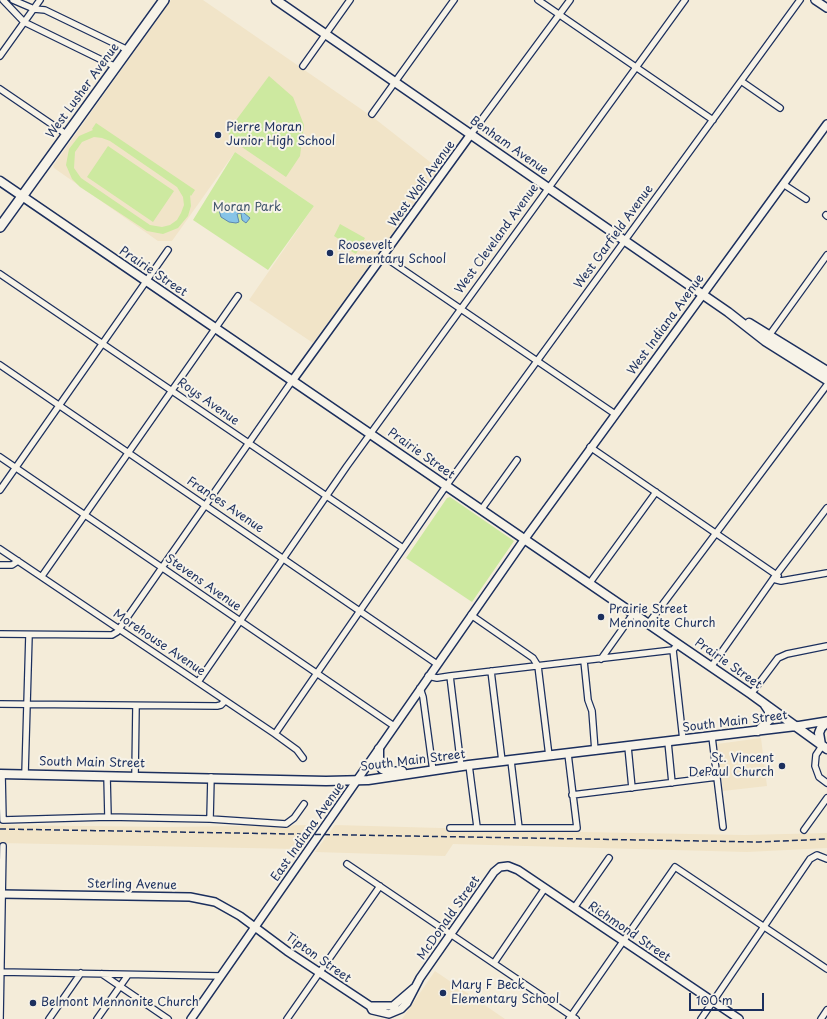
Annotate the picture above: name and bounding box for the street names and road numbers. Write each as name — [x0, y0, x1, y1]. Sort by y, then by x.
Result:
street label: West Lusher Avenue — [44, 40, 122, 142]
street label: Benham Avenue — [467, 114, 551, 178]
street label: West Wolf Avenue — [386, 138, 458, 230]
street label: West Cleveland Avenue — [452, 181, 542, 297]
street label: West Garfield Avenue — [572, 182, 656, 292]
street label: Prairie Street — [116, 244, 190, 300]
street label: West Indiana Avenue — [625, 272, 707, 378]
street label: Roys Avenue — [174, 375, 242, 429]
street label: Prairie Street — [385, 426, 457, 482]
street label: Frances Avenue — [184, 474, 266, 536]
street label: Stevens Avenue — [162, 552, 244, 614]
street label: Morehouse Avenue — [110, 607, 208, 679]
street label: Prairie Street — [692, 636, 764, 692]
street label: South Main Street — [682, 708, 788, 736]
street label: South Main Street — [360, 747, 466, 775]
street label: South Main Street — [39, 755, 145, 771]
street label: East Indiana Avenue — [268, 780, 348, 884]
street label: McDonald Street — [415, 873, 483, 963]
street label: Sterling Avenue — [87, 877, 177, 893]
street label: Richmond Street — [585, 899, 673, 965]
street label: Tipton Street — [282, 930, 354, 986]

